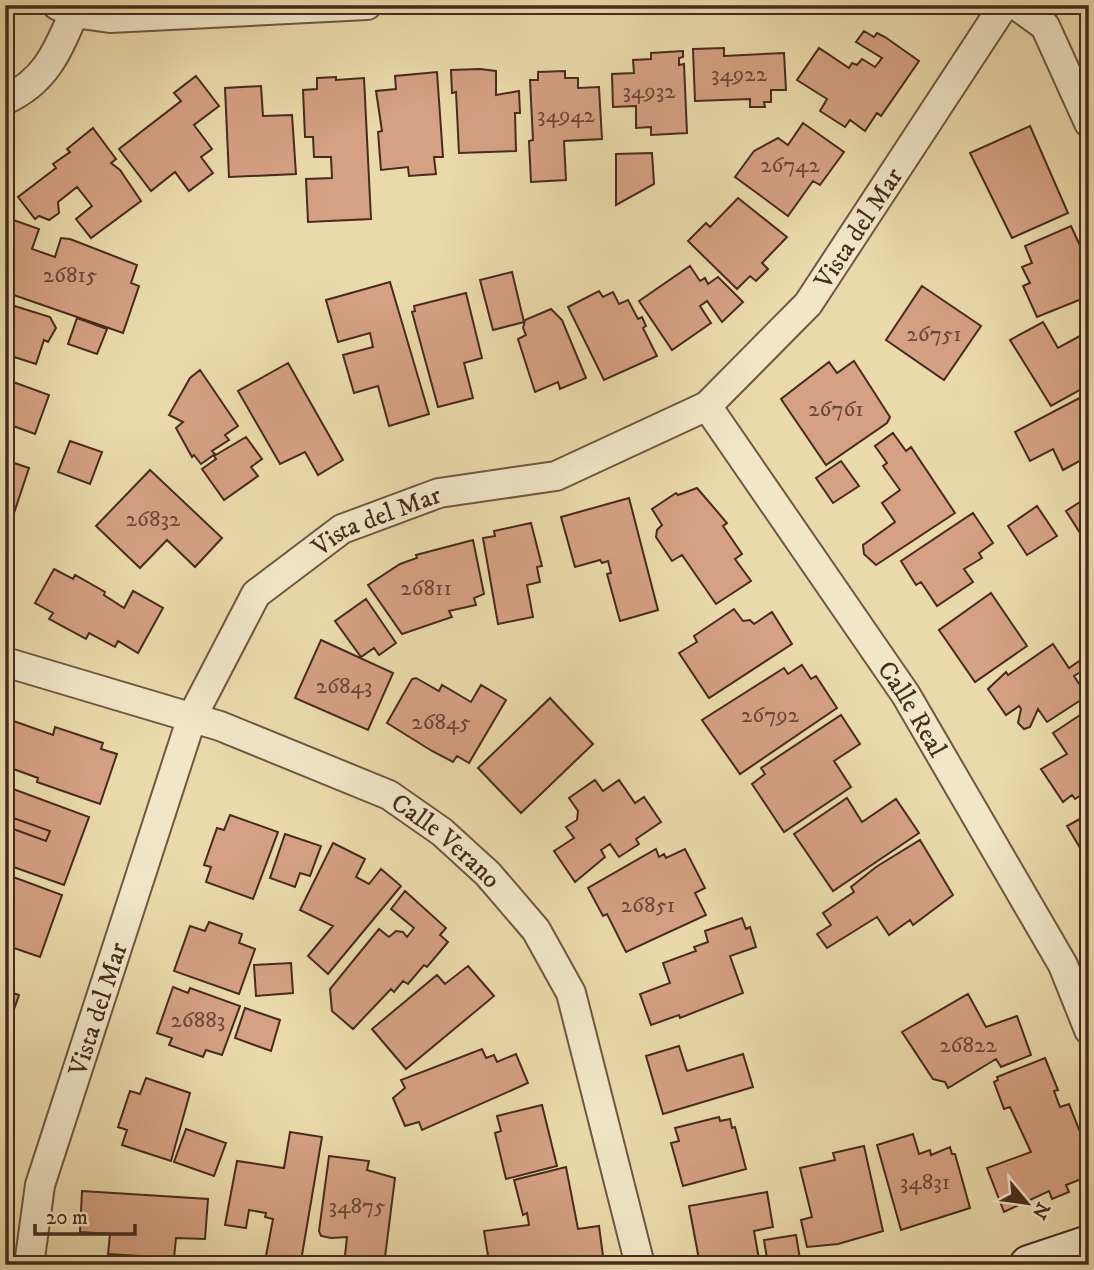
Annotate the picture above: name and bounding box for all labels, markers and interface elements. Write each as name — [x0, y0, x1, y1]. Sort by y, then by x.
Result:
house number: 34922 — [711, 60, 768, 89]
house number: 34932 — [622, 77, 676, 106]
house number: 34942 — [537, 101, 596, 130]
house number: 26742 — [760, 151, 820, 180]
street label: Vista del Mar — [807, 162, 911, 296]
house number: 26815 — [43, 261, 97, 290]
house number: 26751 — [906, 320, 962, 349]
house number: 26761 — [808, 395, 864, 424]
street label: Vista del Mar — [305, 479, 446, 565]
house number: 26832 — [126, 505, 181, 534]
house number: 26811 — [400, 574, 452, 603]
street label: Calle Real — [869, 655, 954, 764]
house number: 26843 — [316, 672, 372, 701]
house number: 26792 — [741, 701, 800, 730]
house number: 26845 — [411, 708, 471, 737]
street label: Calle Verano — [384, 787, 508, 895]
house number: 26851 — [621, 891, 675, 920]
street label: Vista del Mar — [61, 938, 136, 1081]
house number: 26883 — [171, 1006, 225, 1035]
house number: 26822 — [939, 1031, 997, 1060]
house number: 34831 — [900, 1168, 950, 1197]
north arrow — [992, 1168, 1062, 1238]
house number: 34875 — [329, 1192, 385, 1221]
scale bar — [35, 1193, 135, 1237]
text: N — [1027, 1198, 1054, 1223]
text: 20 m — [46, 1205, 88, 1231]

